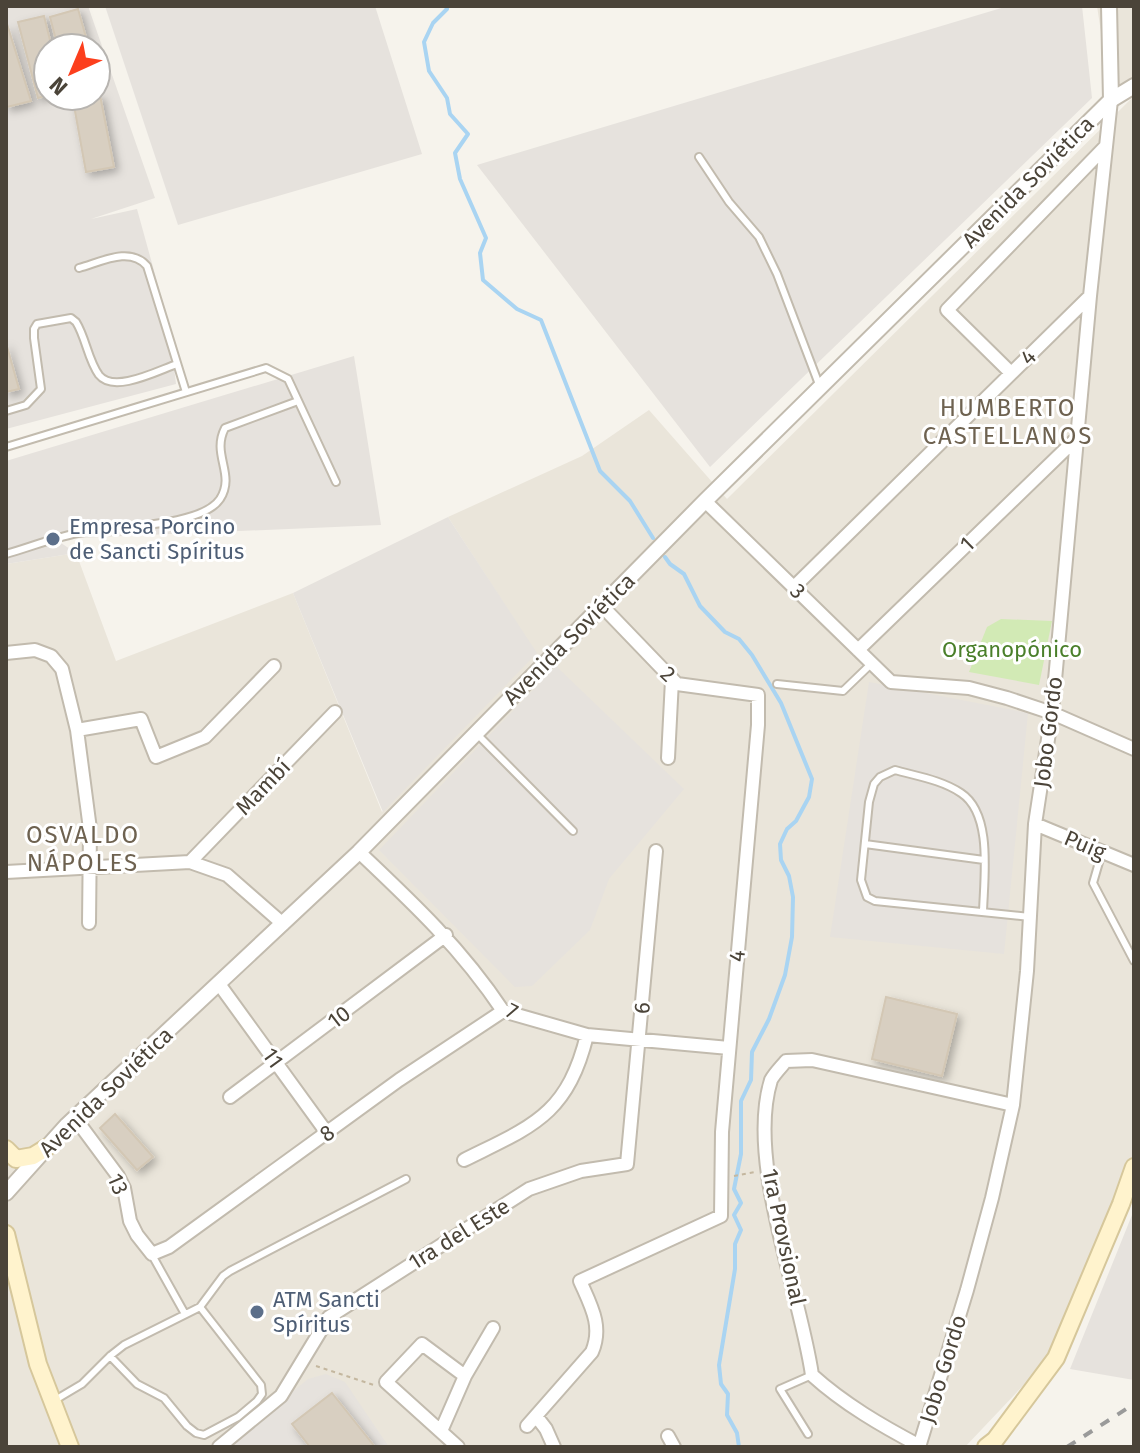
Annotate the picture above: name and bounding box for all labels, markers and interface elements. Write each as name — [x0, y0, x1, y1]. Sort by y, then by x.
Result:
north arrow — [32, 32, 112, 112]
text: N — [44, 71, 73, 101]
street label: Avenida Soviética — [956, 110, 1100, 254]
street label: 4 — [1014, 343, 1042, 371]
district label: HUMBERTO CASTELLANOS — [923, 394, 1093, 450]
place label: Empresa Porcino de Sancti Spíritus — [69, 513, 244, 565]
marker: Empresa Porcino de Sancti Spíritus — [44, 530, 62, 548]
street label: 1 — [954, 531, 980, 557]
street label: Avenida Soviética — [497, 567, 641, 711]
street label: 3 — [785, 578, 811, 604]
park label: Organopónico — [942, 636, 1082, 663]
street label: 2 — [655, 660, 681, 688]
street label: Jobo Gordo — [1028, 675, 1068, 789]
street label: Mambí — [230, 753, 296, 821]
district label: OSVALDO NÁPOLES — [26, 821, 140, 877]
street label: Puig — [1060, 824, 1110, 866]
street label: 4 — [723, 949, 751, 963]
street label: 7 — [502, 997, 523, 1025]
street label: 10 — [322, 1000, 356, 1034]
street label: 6 — [628, 1001, 656, 1015]
street label: Avenida Soviética — [33, 1021, 179, 1163]
street label: 11 — [257, 1042, 289, 1074]
street label: 8 — [314, 1119, 340, 1147]
street label: 1ra Provsional — [756, 1166, 812, 1308]
street label: 13 — [102, 1169, 134, 1199]
street label: 1ra del Este — [404, 1192, 514, 1276]
place label: ATM Sancti Spíritus — [273, 1286, 380, 1338]
marker: ATM Sancti Spíritus — [248, 1303, 266, 1321]
street label: Jobo Gordo — [914, 1312, 972, 1426]

